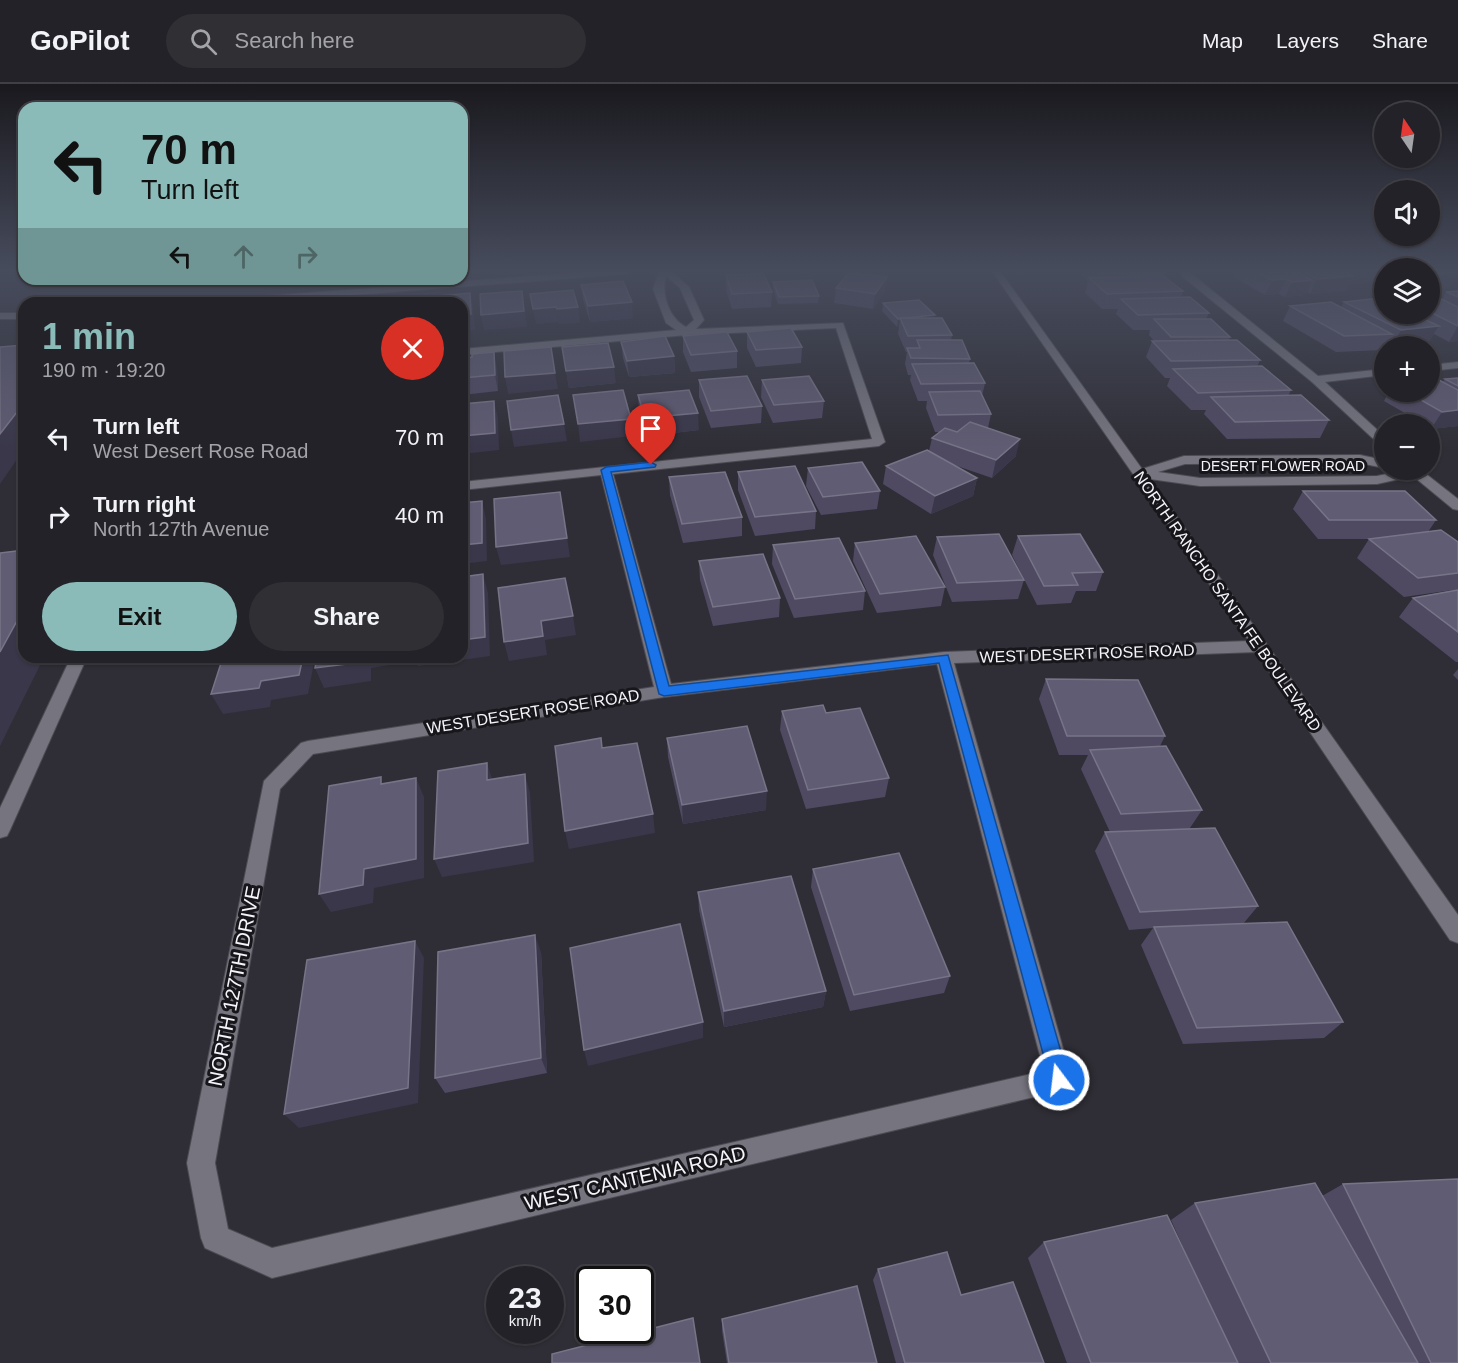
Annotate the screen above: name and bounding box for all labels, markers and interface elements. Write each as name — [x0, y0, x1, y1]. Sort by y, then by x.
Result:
search box — [166, 14, 586, 68]
text: GoPilot — [30, 25, 130, 56]
icon: search — [187, 25, 220, 58]
text: Search here — [235, 28, 354, 53]
text: Map — [1202, 29, 1243, 52]
text: Layers — [1276, 29, 1339, 52]
text: Share — [1372, 29, 1428, 52]
north arrow — [1374, 102, 1440, 168]
map controls — [1374, 102, 1440, 480]
icon: left — [42, 126, 120, 204]
text: 70 m — [141, 126, 237, 173]
text: Turn left — [141, 175, 239, 205]
button: sound — [1374, 180, 1440, 246]
icon: left — [164, 240, 197, 273]
icon: ahead — [227, 240, 260, 273]
icon: right — [290, 240, 323, 273]
button: layers — [1374, 258, 1440, 324]
text: 1 min — [42, 316, 136, 357]
button: close — [381, 317, 444, 380]
button: + — [1374, 336, 1440, 402]
text: 190 m · 19:20 — [42, 359, 165, 381]
pin — [625, 403, 676, 465]
icon: arrive — [634, 412, 667, 445]
text: Turn left — [93, 414, 179, 439]
button: − — [1374, 414, 1440, 480]
icon: left — [42, 422, 75, 455]
text: 70 m — [395, 425, 444, 450]
text: West Desert Rose Road — [93, 440, 308, 462]
street label: DESERT FLOWER ROAD — [1201, 458, 1365, 474]
street label: NORTH RANCHO SANTA FE BOULEVARD — [1131, 468, 1324, 734]
text: Turn right — [93, 492, 195, 517]
icon: right — [42, 500, 75, 533]
text: 40 m — [395, 503, 444, 528]
text: North 127th Avenue — [93, 518, 269, 540]
button: Exit — [42, 582, 237, 651]
button: Share — [249, 582, 444, 651]
street label: WEST DESERT ROSE ROAD — [979, 641, 1195, 666]
street label: WEST DESERT ROSE ROAD — [425, 686, 641, 737]
street label: NORTH 127TH DRIVE — [204, 884, 264, 1088]
position arrow — [1027, 1048, 1091, 1112]
street label: WEST CANTENIA ROAD — [522, 1142, 748, 1214]
speed limit sign: 30 — [576, 1266, 654, 1344]
text: 23 — [508, 1281, 542, 1314]
text: km/h — [509, 1312, 541, 1329]

